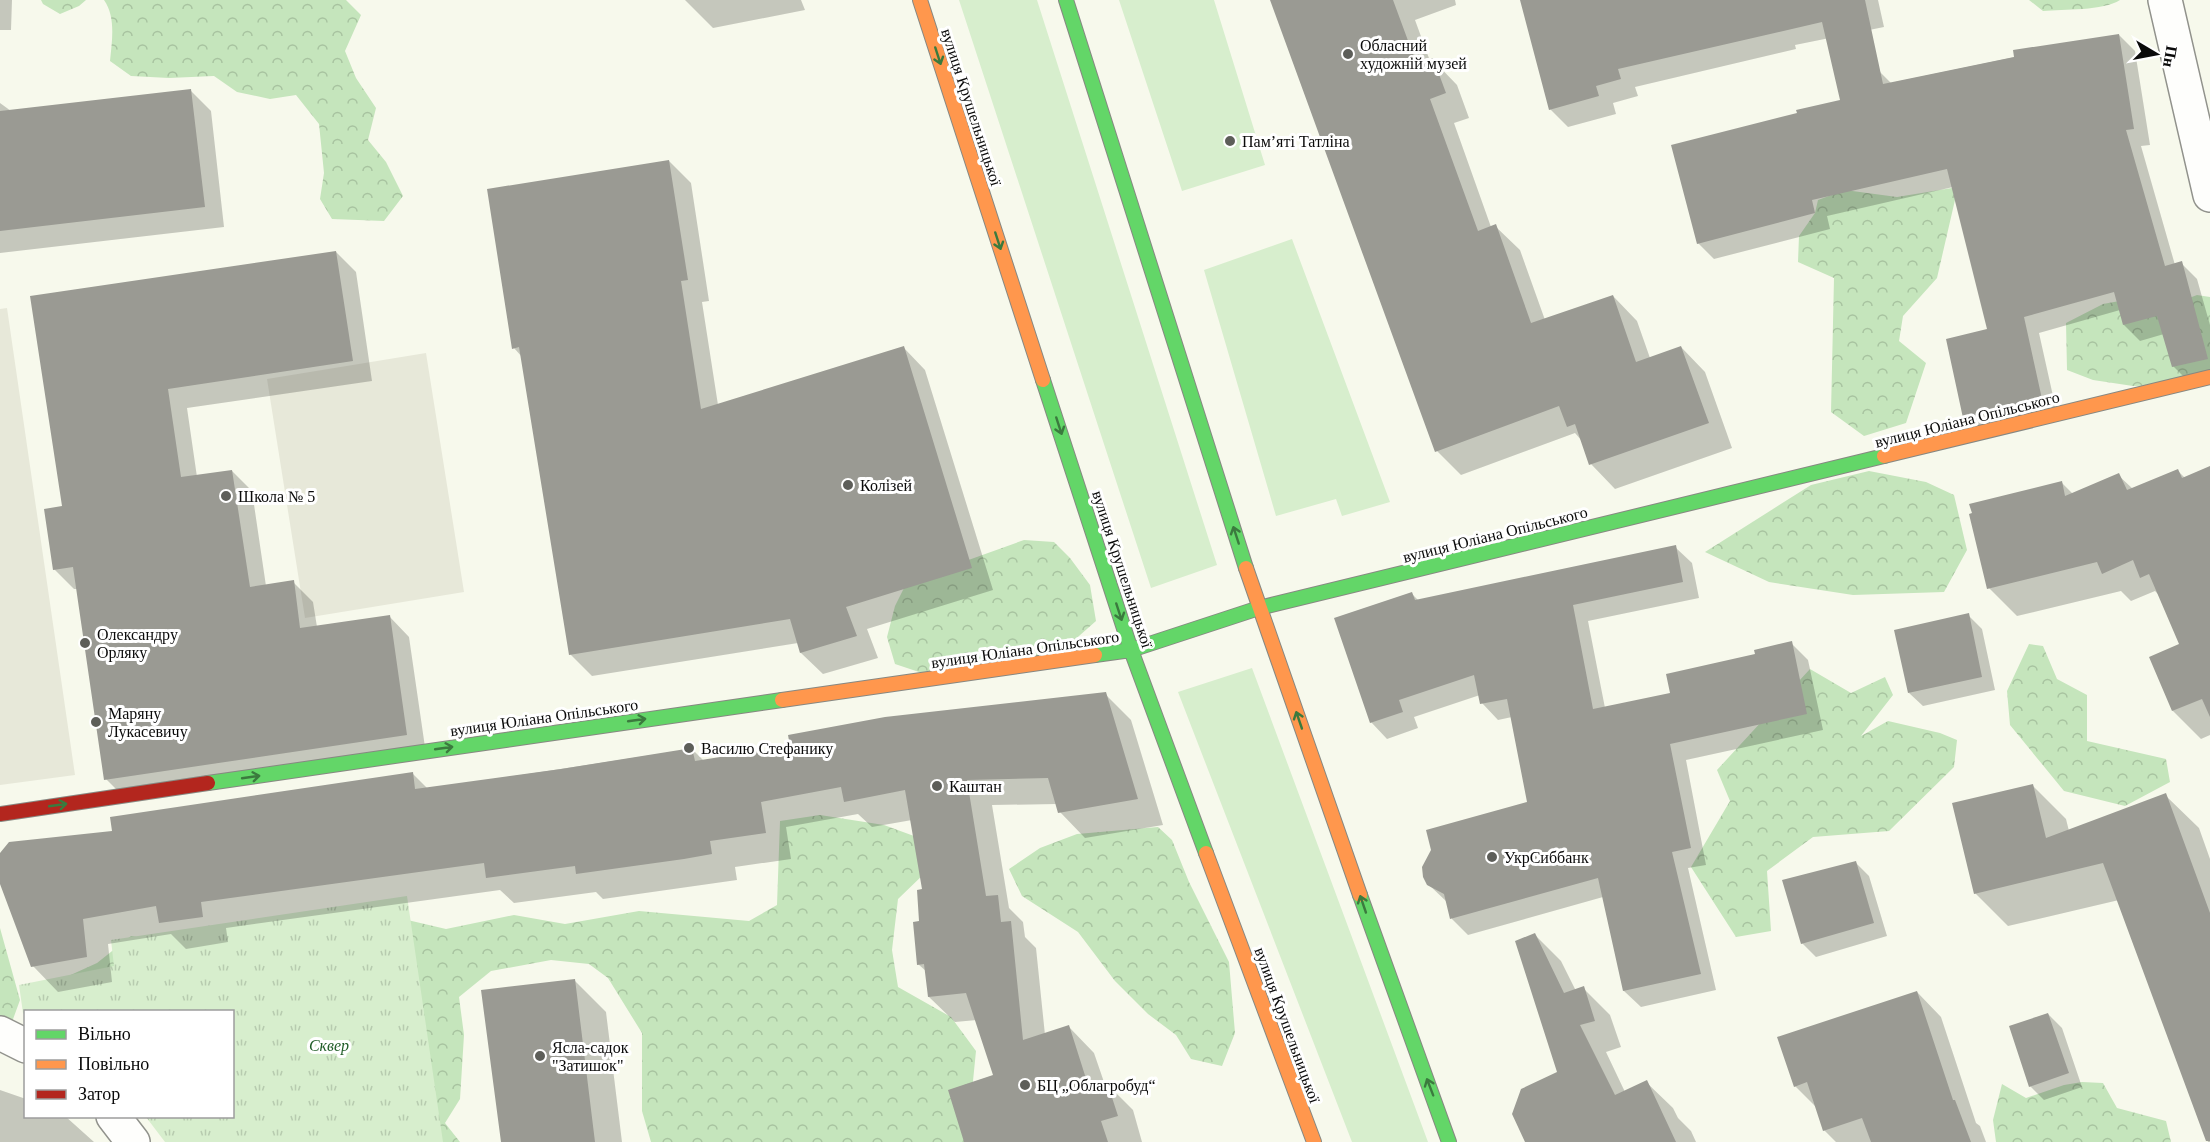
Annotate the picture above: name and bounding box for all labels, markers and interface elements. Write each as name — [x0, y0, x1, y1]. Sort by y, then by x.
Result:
north arrow — [2126, 24, 2186, 84]
street label: вулиця Крушельницької — [937, 26, 1005, 189]
place label: Обласний художній музей — [1360, 37, 1467, 73]
text: Пн — [2160, 44, 2181, 69]
one-way arrow — [933, 46, 944, 65]
marker: Обласний художній музей — [1341, 47, 1355, 61]
place label: Пам’яті Татліна — [1242, 133, 1350, 150]
marker: Пам’яті Татліна — [1223, 134, 1237, 148]
one-way arrow — [994, 231, 1005, 250]
street label: вулиця Юліана Опільського — [1873, 388, 2061, 452]
one-way arrow — [1054, 416, 1065, 435]
place label: Колізей — [860, 477, 913, 494]
marker: Колізей — [841, 478, 855, 492]
place label: Школа № 5 — [238, 488, 315, 505]
street label: вулиця Крушельницької — [1088, 488, 1156, 651]
marker: Школа № 5 — [219, 489, 233, 503]
street label: вулиця Юліана Опільського — [1401, 503, 1589, 567]
one-way arrow — [1230, 526, 1241, 545]
one-way arrow — [1114, 602, 1125, 621]
place label: Олександру Орляку — [97, 626, 178, 662]
street label: вулиця Юліана Опільського — [930, 628, 1120, 672]
marker: Олександру Орляку — [78, 636, 92, 650]
street label: вулиця Юліана Опільського — [449, 696, 639, 740]
place label: Маряну Лукасевичу — [108, 705, 188, 741]
one-way arrow — [1292, 711, 1303, 729]
marker: Маряну Лукасевичу — [89, 715, 103, 729]
one-way arrow — [626, 715, 646, 726]
place label: Василю Стефанику — [701, 740, 833, 758]
marker: Василю Стефанику — [682, 741, 696, 755]
one-way arrow — [433, 742, 453, 753]
one-way arrow — [240, 771, 260, 782]
place label: Каштан — [949, 778, 1002, 795]
marker: Каштан — [930, 779, 944, 793]
one-way arrow — [47, 800, 67, 811]
place label: УкрСиббанк — [1504, 849, 1589, 867]
marker: УкрСиббанк — [1485, 850, 1499, 864]
one-way arrow — [1356, 895, 1367, 914]
street label: вулиця Крушельницької — [1251, 945, 1324, 1106]
legend — [24, 1010, 234, 1118]
text: Вільно — [78, 1024, 131, 1044]
park label: Сквер — [309, 1037, 349, 1055]
place label: Ясла-садок "Затишок" — [552, 1039, 629, 1074]
marker: Ясла-садок "Затишок" — [533, 1049, 547, 1063]
text: Повільно — [78, 1054, 149, 1074]
place label: БЦ „Облагробуд“ — [1037, 1077, 1156, 1095]
marker: БЦ „Облагробуд“ — [1018, 1078, 1032, 1092]
one-way arrow — [1423, 1078, 1434, 1097]
text: Затор — [78, 1084, 120, 1104]

